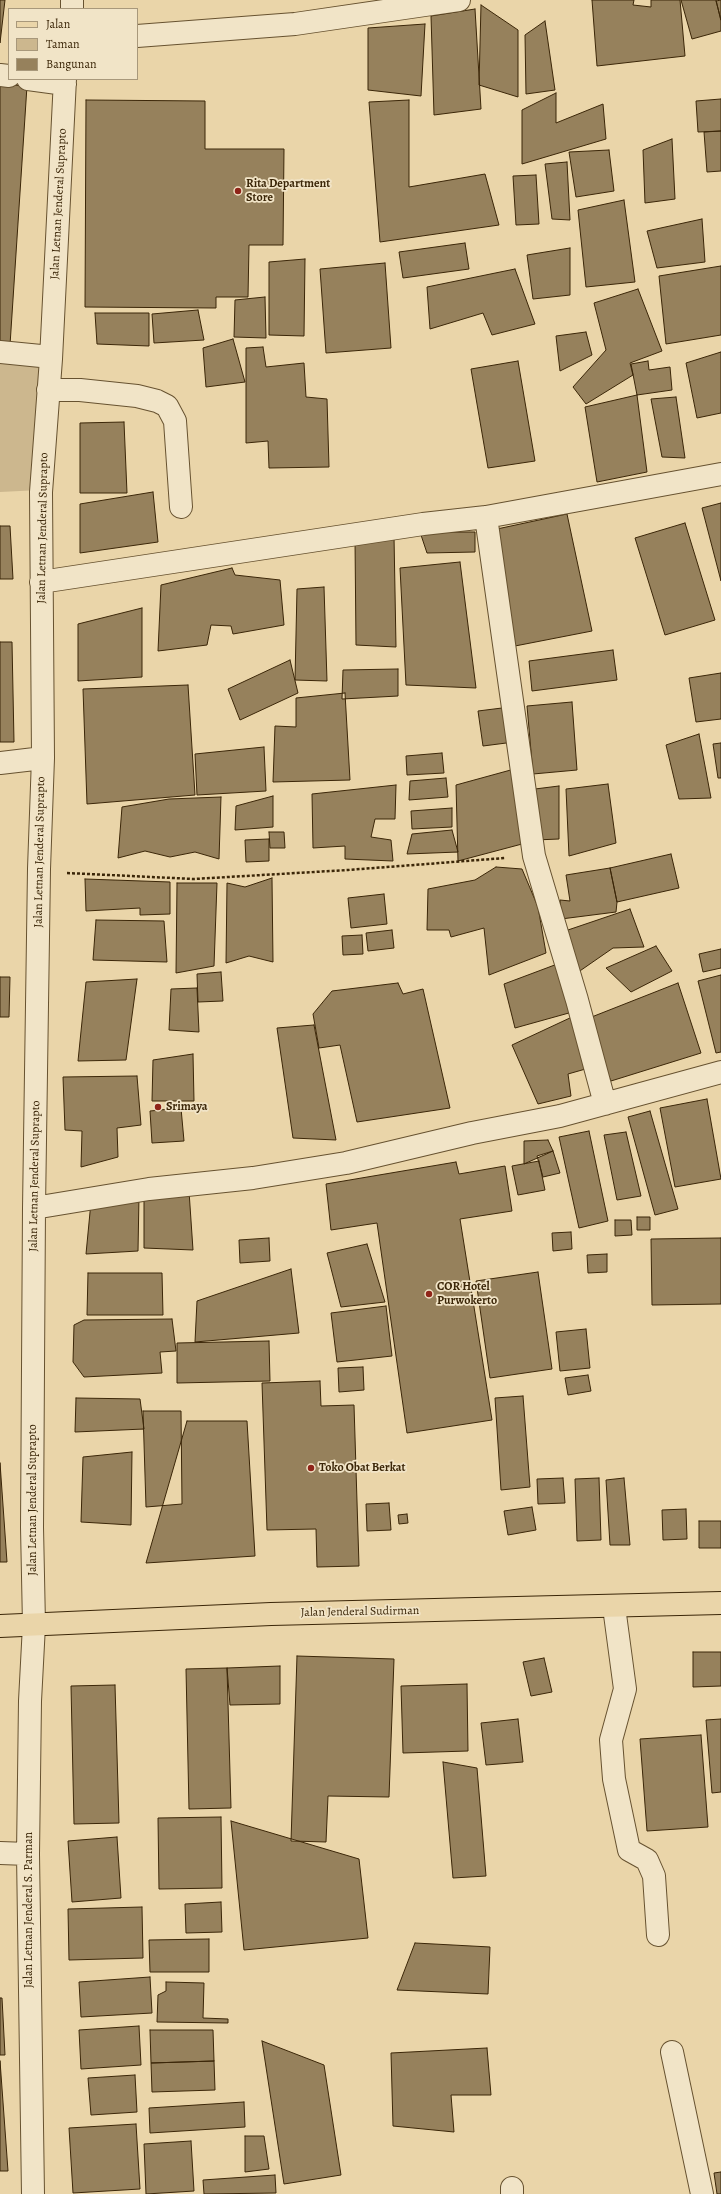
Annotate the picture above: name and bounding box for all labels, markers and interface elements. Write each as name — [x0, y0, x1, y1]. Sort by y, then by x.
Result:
legend — [8, 8, 138, 80]
text: Jalan — [46, 16, 70, 32]
text: Taman — [46, 36, 80, 52]
text: Bangunan — [46, 56, 97, 72]
street label: Jalan Letnan Jenderal Suprapto — [48, 128, 70, 280]
place label: Rita Department Store — [246, 177, 330, 205]
marker: Rita Department Store — [233, 186, 243, 196]
street label: Jalan Letnan Jenderal Suprapto — [34, 452, 52, 604]
street label: Jalan Letnan Jenderal Suprapto — [31, 776, 49, 928]
street label: Jalan Letnan Jenderal Suprapto — [26, 1100, 44, 1252]
place label: Srimaya — [166, 1100, 208, 1114]
marker: Srimaya — [153, 1102, 163, 1112]
place label: COR Hotel Purwokerto — [437, 1280, 497, 1308]
marker: COR Hotel Purwokerto — [424, 1289, 434, 1299]
street label: Jalan Letnan Jenderal Suprapto — [26, 1424, 40, 1576]
place label: Toko Obat Berkat — [319, 1461, 405, 1475]
marker: Toko Obat Berkat — [306, 1463, 316, 1473]
street label: Jalan Jenderal Sudirman — [301, 1604, 419, 1620]
street label: Jalan Letnan Jenderal S. Parman — [22, 1832, 36, 1988]

